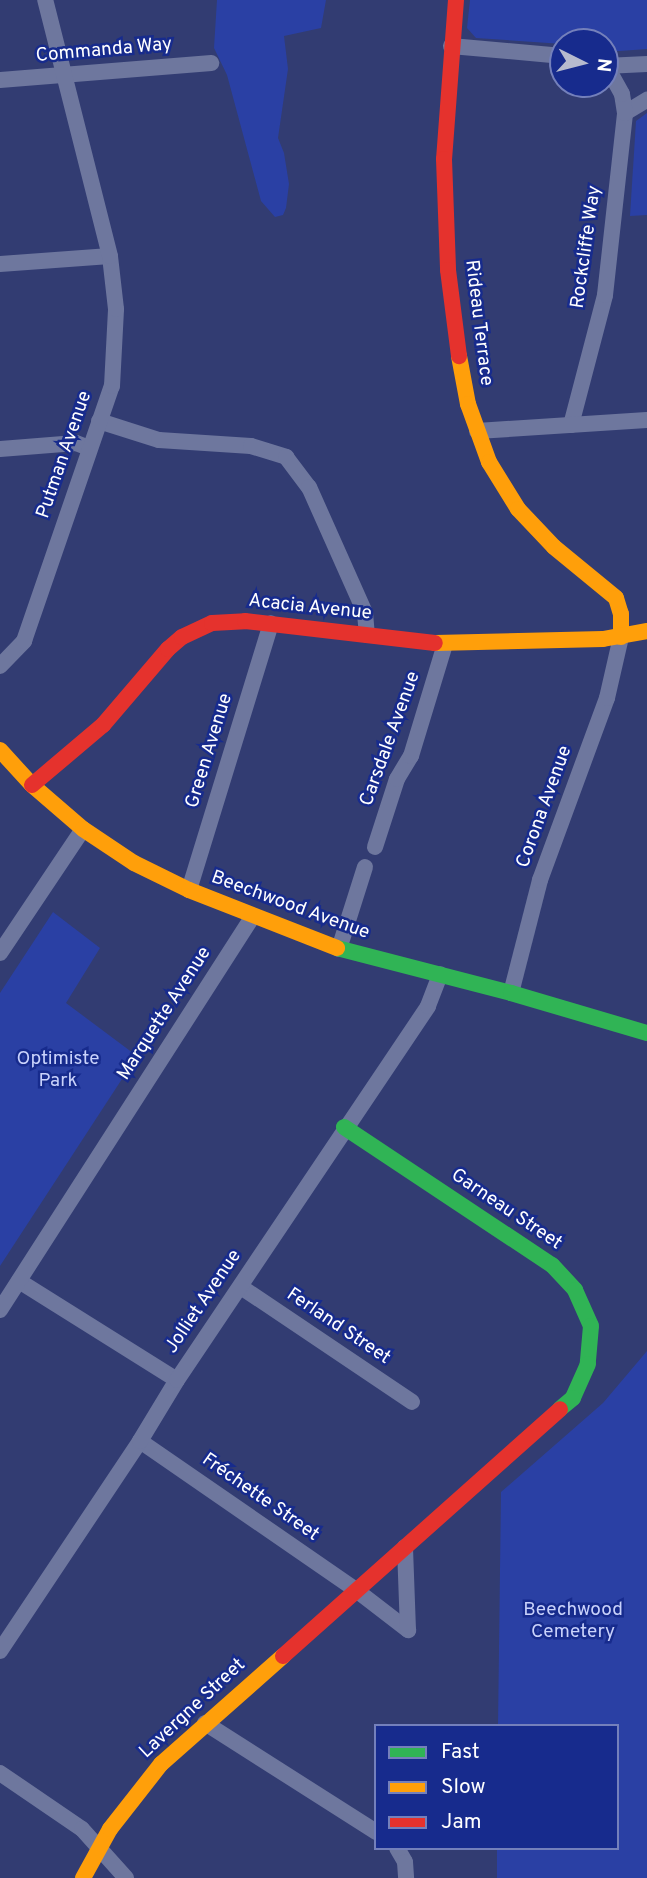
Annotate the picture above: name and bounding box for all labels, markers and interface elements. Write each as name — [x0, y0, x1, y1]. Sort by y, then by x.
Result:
north arrow — [549, 28, 619, 98]
street label: Commanda Way — [35, 34, 173, 68]
text: N — [590, 57, 616, 73]
street label: Rockcliffe Way — [567, 184, 607, 310]
street label: Rideau Terrace — [459, 258, 497, 388]
street label: Putman Avenue — [32, 388, 98, 522]
street label: Acacia Avenue — [247, 590, 373, 626]
street label: Carsdale Avenue — [356, 668, 426, 810]
street label: Green Avenue — [182, 690, 238, 812]
street label: Corona Avenue — [512, 742, 578, 872]
street label: Beechwood Avenue — [207, 867, 373, 945]
street label: Marquette Avenue — [113, 943, 217, 1085]
park label: Optimiste Park — [17, 1049, 99, 1093]
street label: Garneau Street — [446, 1164, 566, 1256]
street label: Jolliet Avenue — [161, 1245, 247, 1359]
street label: Ferland Street — [282, 1284, 394, 1370]
street label: Fréchette Street — [197, 1449, 323, 1547]
park label: Beechwood Cemetery — [523, 1600, 623, 1644]
street label: Lavergne Street — [135, 1654, 251, 1764]
legend — [374, 1724, 619, 1850]
text: Fast — [441, 1739, 480, 1766]
text: Slow — [441, 1774, 486, 1801]
text: Jam — [441, 1809, 482, 1836]

